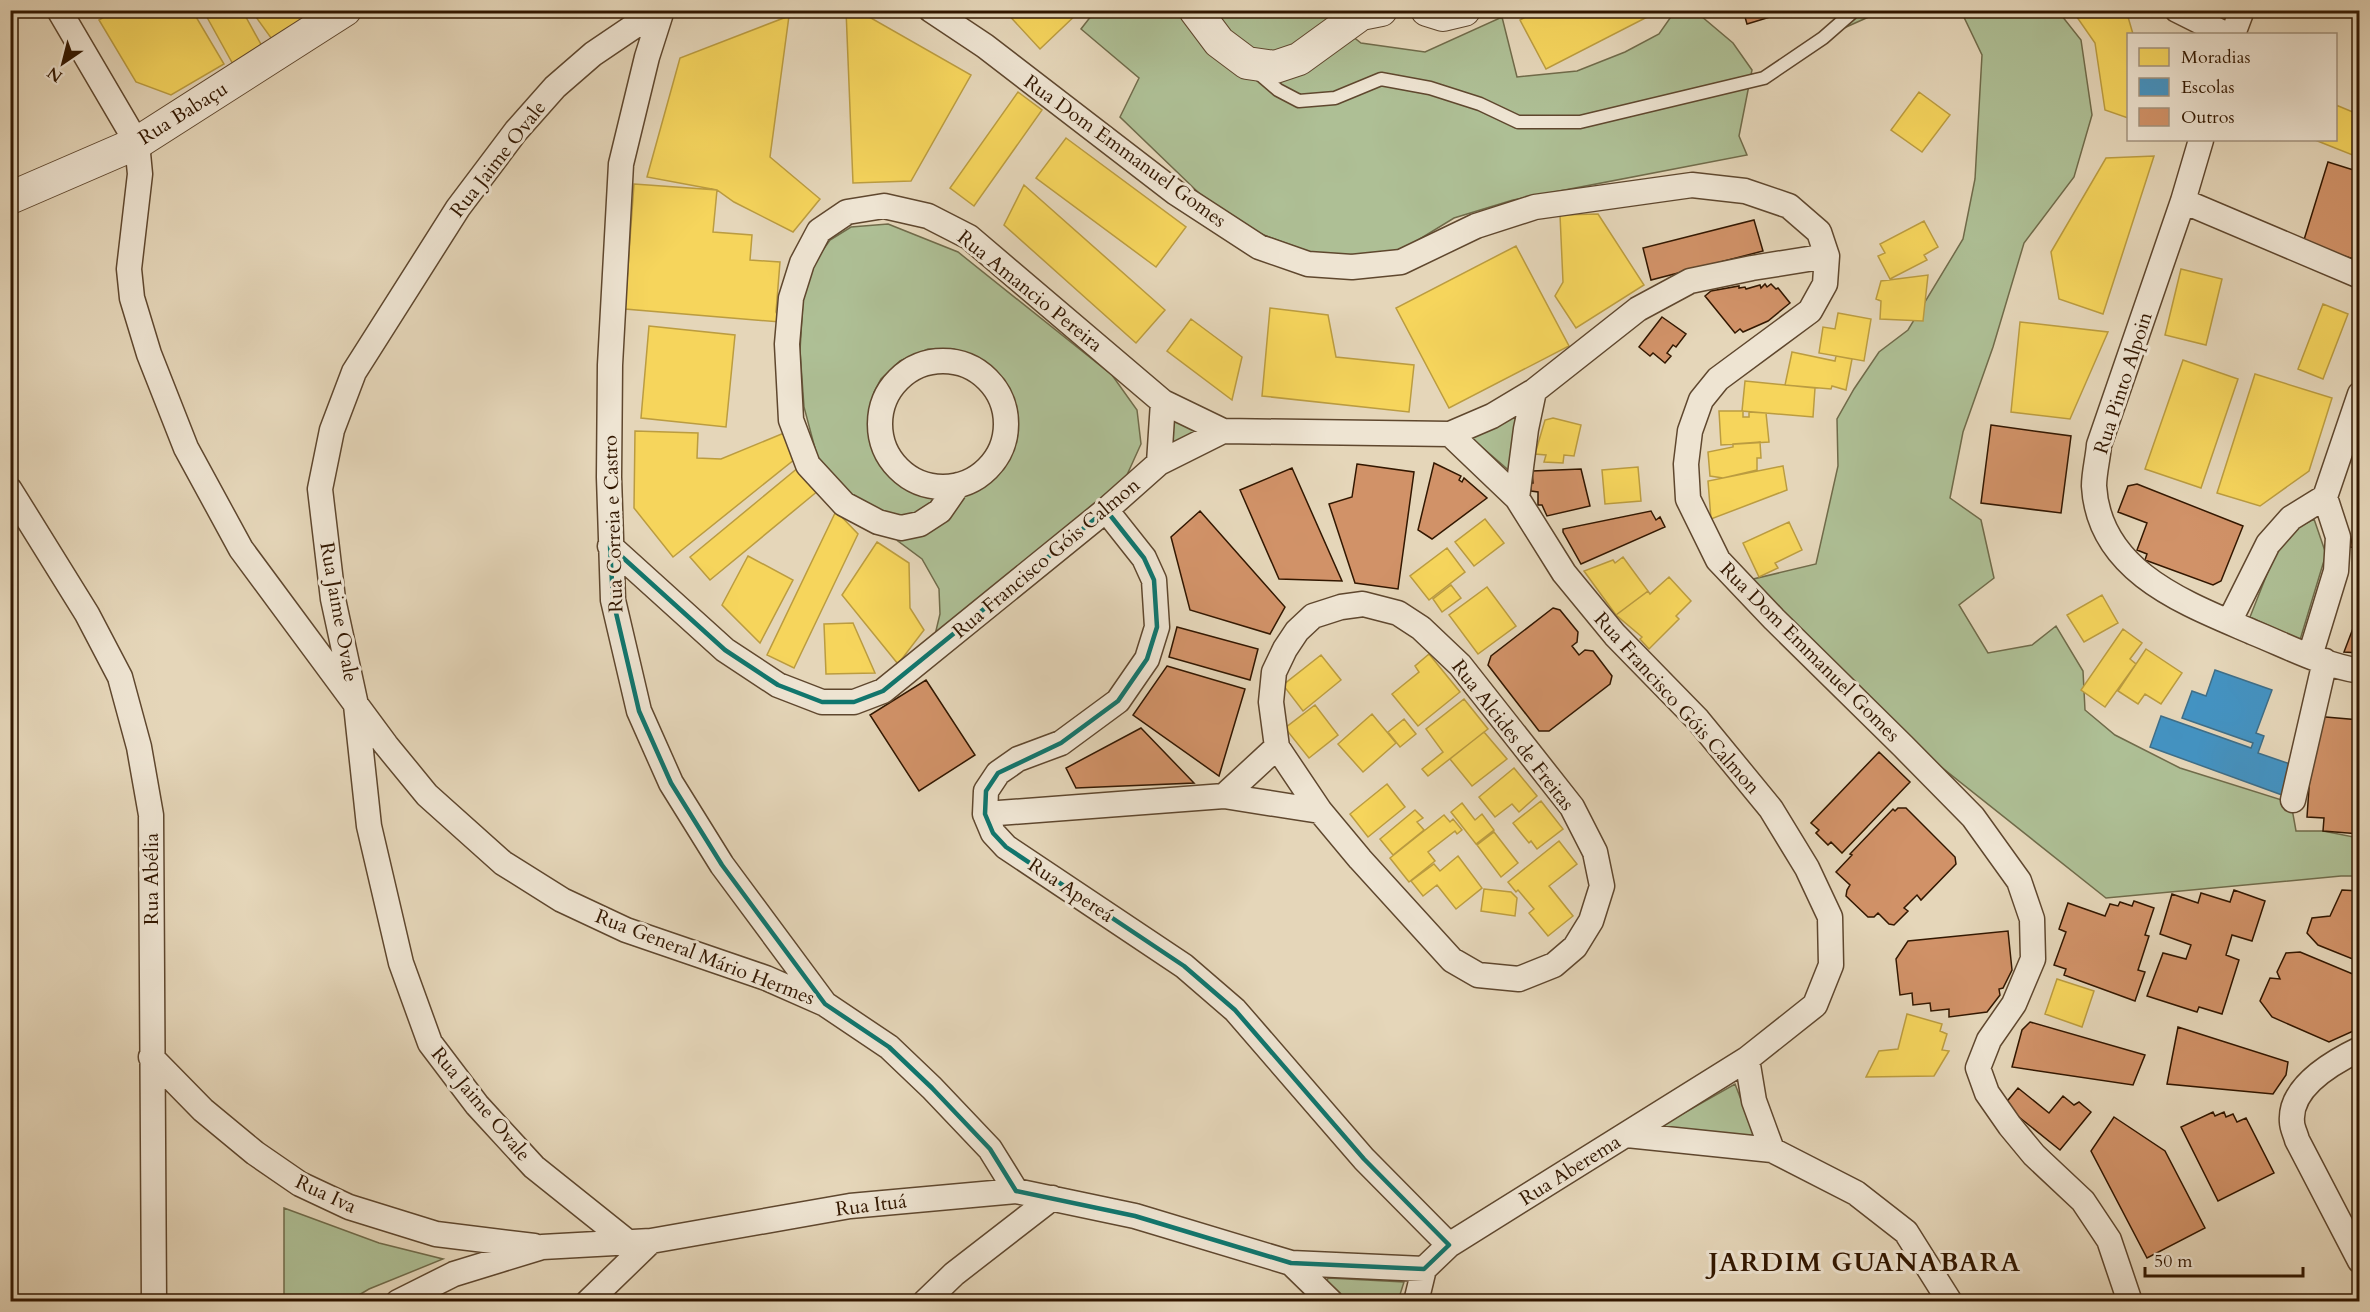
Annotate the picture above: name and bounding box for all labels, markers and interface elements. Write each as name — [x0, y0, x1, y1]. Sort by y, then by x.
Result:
north arrow — [33, 33, 93, 93]
legend — [2127, 33, 2337, 141]
text: Moradias — [2181, 45, 2250, 70]
text: N — [43, 61, 67, 87]
street label: Rua Dom Emmanuel Gomes — [1018, 68, 1232, 234]
street label: Rua Babaçu — [133, 75, 233, 151]
text: Escolas — [2181, 75, 2234, 100]
street label: Rua Jaime Ovale — [444, 95, 552, 223]
text: Outros — [2181, 105, 2234, 130]
street label: Rua Amancio Pereira — [952, 224, 1109, 358]
street label: Rua Pinto Alpoin — [2087, 308, 2159, 458]
street label: Rua Correia e Castro — [596, 435, 630, 613]
street label: Rua Francisco Góis Calmon — [947, 471, 1146, 644]
street label: Rua Jaime Ovale — [313, 540, 365, 684]
street label: Rua Dom Emmanuel Gomes — [1714, 556, 1906, 748]
street label: Rua Francisco Góis Calmon — [1588, 606, 1767, 800]
street label: Rua Alcides de Freitas — [1445, 654, 1581, 816]
street label: Rua Abélia — [138, 833, 165, 925]
street label: Rua Apereá — [1023, 851, 1119, 929]
street label: Rua General Mário Hermes — [591, 903, 819, 1011]
street label: Rua Jaime Ovale — [425, 1041, 537, 1167]
street label: Rua Aberema — [1514, 1128, 1626, 1212]
street label: Rua Iva — [291, 1168, 361, 1220]
street label: Rua Ituá — [834, 1187, 909, 1223]
scale bar — [2145, 1240, 2302, 1278]
district label: JARDIM GUANABARA — [1705, 1245, 2021, 1280]
text: 50 m — [2154, 1249, 2193, 1274]

